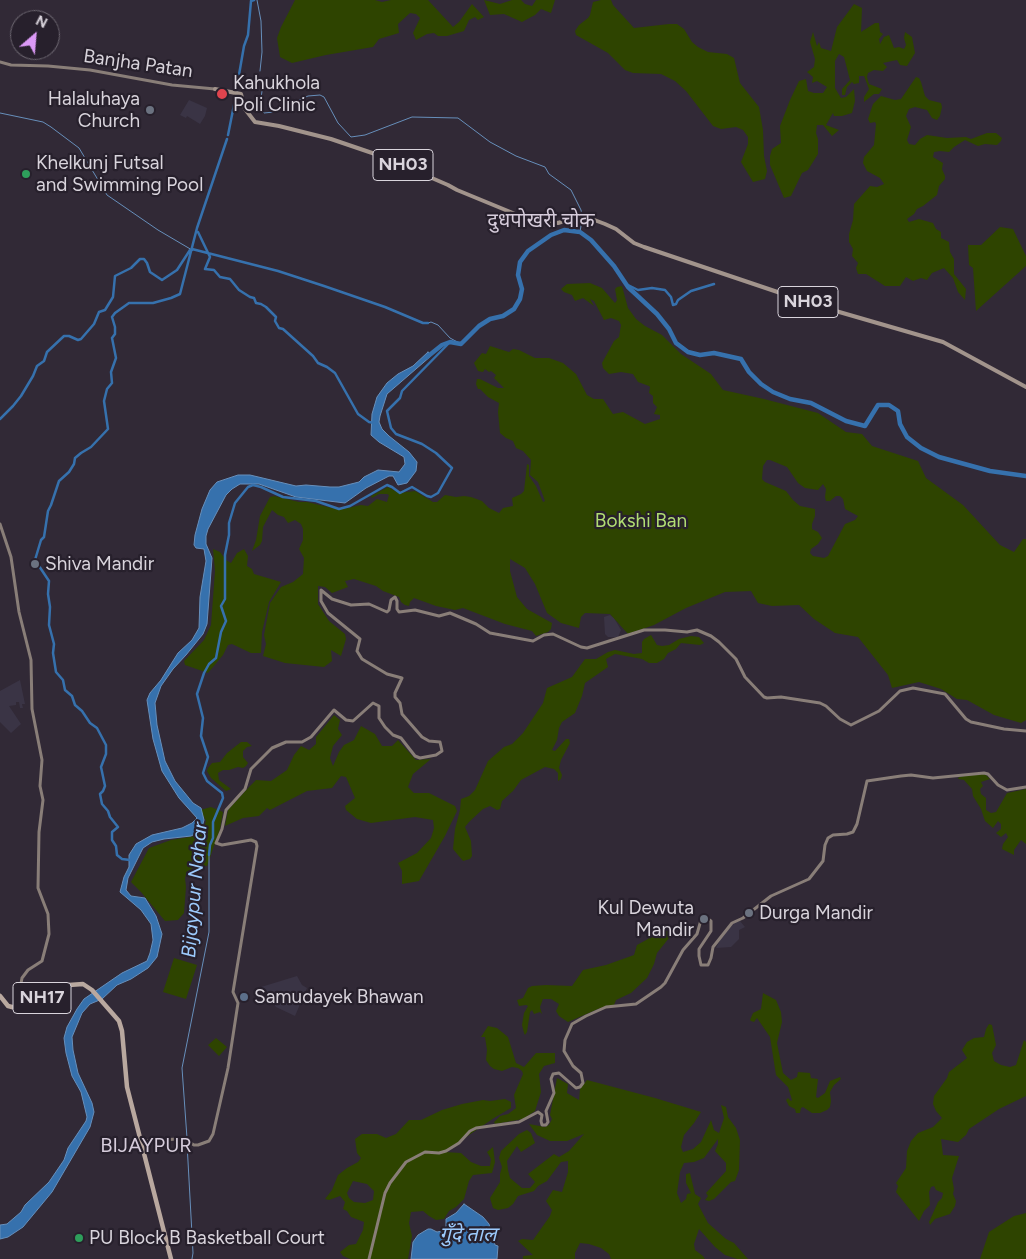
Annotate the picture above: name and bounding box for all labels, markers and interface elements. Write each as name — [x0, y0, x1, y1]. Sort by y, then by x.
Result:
north arrow — [10, 10, 60, 60]
text: N — [33, 12, 50, 32]
street label: Banjha Patan — [82, 45, 194, 83]
place label: Kahukhola Poli Clinic — [233, 72, 320, 116]
marker: Kahukhola Poli Clinic — [215, 87, 229, 101]
place label: Halaluhaya Church — [48, 88, 140, 132]
marker: Halaluhaya Church — [144, 104, 156, 116]
road number: NH03 — [373, 150, 433, 180]
place label: Khelkunj Futsal and Swimming Pool — [36, 152, 203, 196]
marker: Khelkunj Futsal and Swimming Pool — [20, 168, 32, 180]
district label: दुधपोखरी चोक — [487, 209, 595, 233]
road number: NH03 — [778, 286, 838, 318]
park label: Bokshi Ban — [595, 510, 687, 532]
place label: Shiva Mandir — [45, 553, 154, 575]
marker: Shiva Mandir — [29, 558, 41, 570]
water label: Bijaypur Nahar — [177, 821, 213, 959]
place label: Kul Dewuta Mandir — [597, 897, 694, 941]
place label: Durga Mandir — [759, 902, 873, 924]
marker: Durga Mandir — [743, 907, 755, 919]
marker: Kul Dewuta Mandir — [698, 913, 710, 925]
road number: NH17 — [13, 982, 71, 1014]
place label: Samudayek Bhawan — [254, 986, 424, 1008]
marker: Samudayek Bhawan — [238, 991, 250, 1003]
district label: BIJAYPUR — [95, 1134, 197, 1158]
water label: गुँदे ताल — [440, 1223, 496, 1247]
place label: PU Block B Basketball Court — [89, 1227, 325, 1249]
marker: PU Block B Basketball Court — [73, 1232, 85, 1244]

